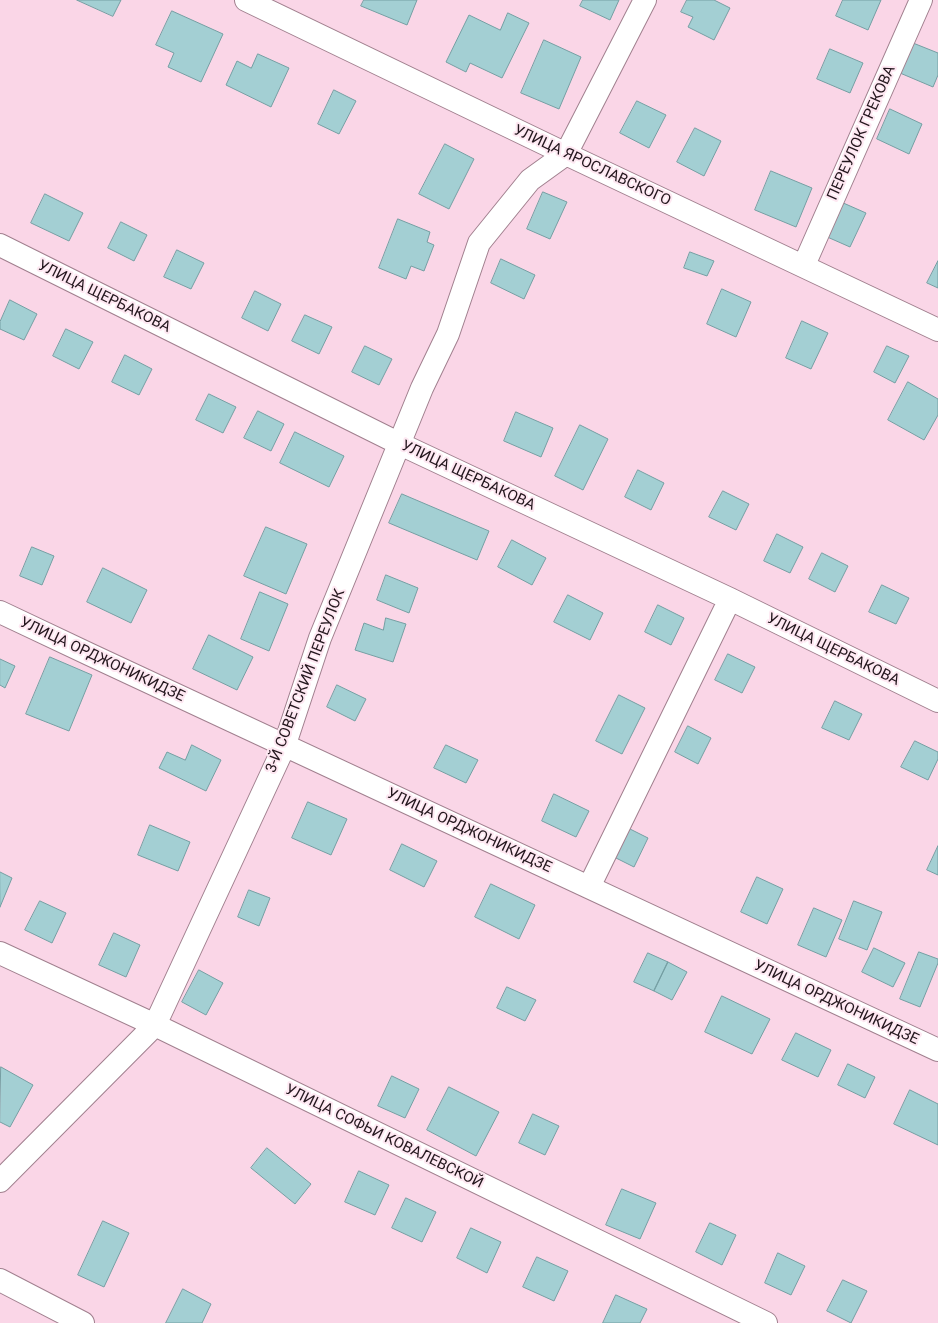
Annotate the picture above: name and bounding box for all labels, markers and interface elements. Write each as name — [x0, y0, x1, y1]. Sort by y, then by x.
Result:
street label: ПЕРЕУЛОК ГРЕКОВА — [824, 63, 900, 203]
street label: УЛИЦА ЯРОСЛАВСКОГО — [510, 122, 674, 210]
street label: УЛИЦА ЩЕРБАКОВА — [35, 257, 173, 337]
street label: УЛИЦА ЩЕРБАКОВА — [398, 437, 538, 515]
street label: 3-Й СОВЕТСКИЙ ПЕРЕУЛОК — [263, 587, 349, 775]
street label: УЛИЦА ЩЕРБАКОВА — [764, 610, 902, 690]
street label: УЛИЦА ОРДЖОНИКИДЗЕ — [17, 614, 187, 706]
street label: УЛИЦА ОРДЖОНИКИДЗЕ — [384, 785, 554, 877]
street label: УЛИЦА ОРДЖОНИКИДЗЕ — [751, 957, 921, 1049]
street label: УЛИЦА СОФЬИ КОВАЛЕВСКОЙ — [282, 1081, 486, 1193]

